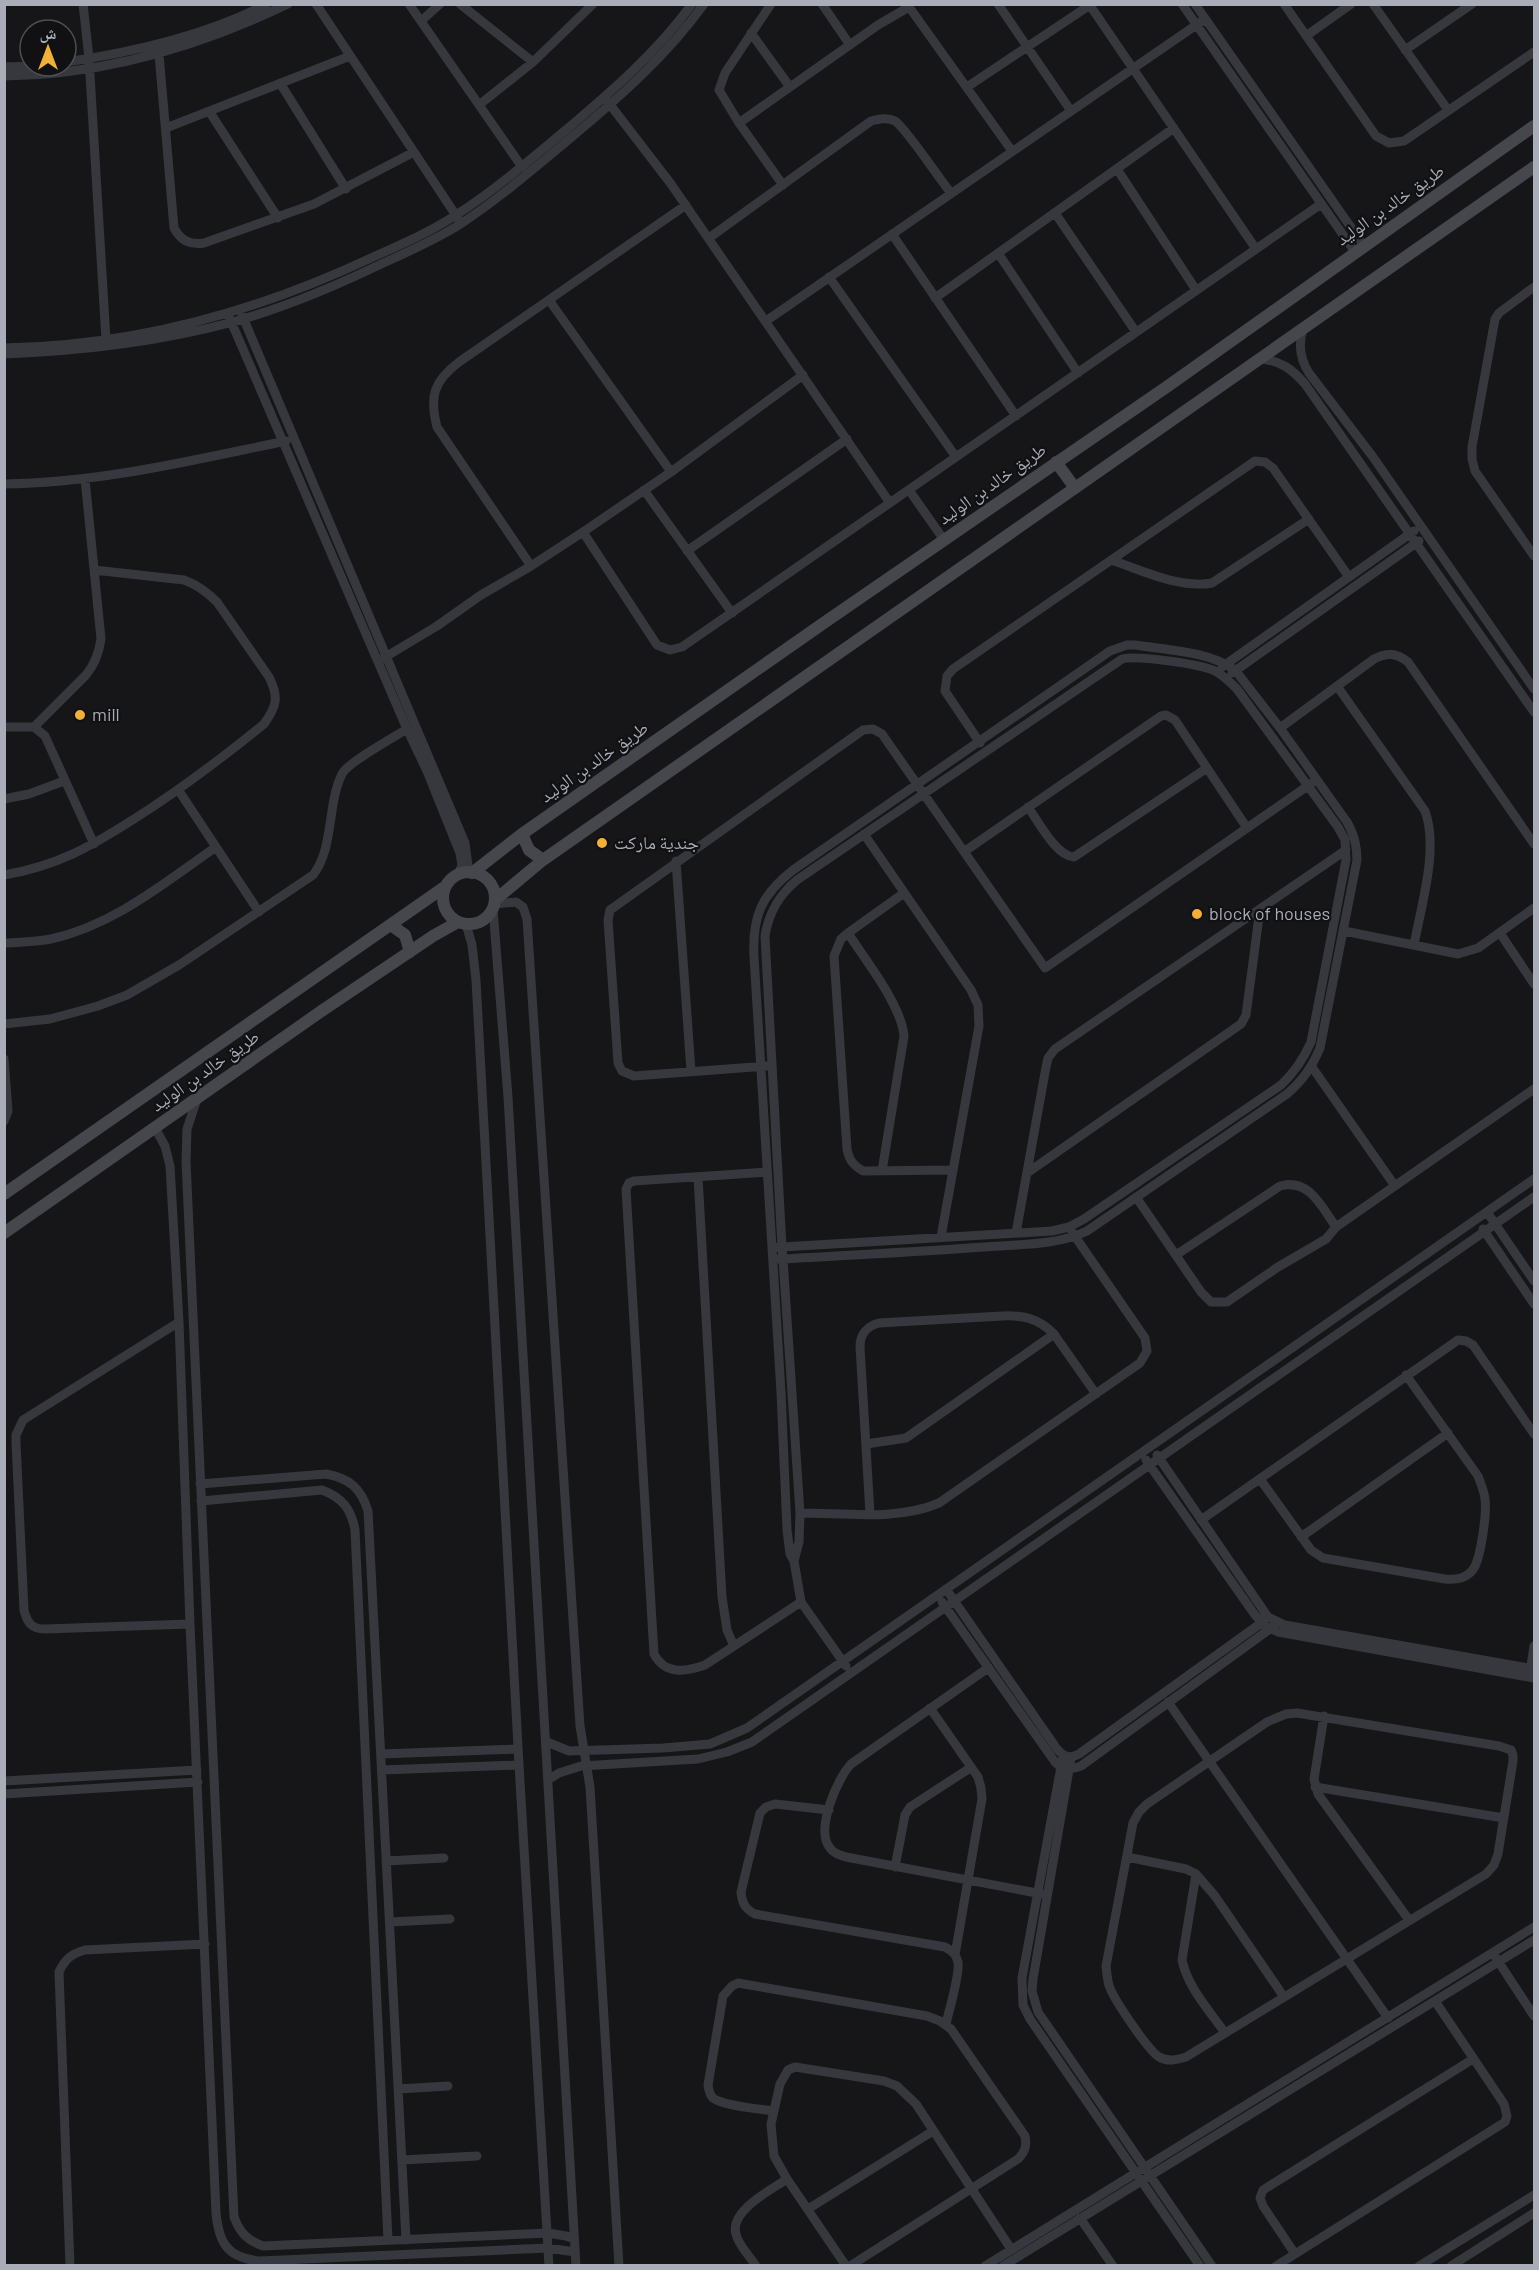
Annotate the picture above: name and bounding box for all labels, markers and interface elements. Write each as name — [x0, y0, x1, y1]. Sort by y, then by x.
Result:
north arrow — [18, 18, 78, 78]
text: ش — [40, 23, 57, 43]
street label: طريق خالد بن الوليد — [1331, 159, 1448, 250]
street label: طريق خالد بن الوليد — [933, 438, 1050, 529]
place label: mill — [92, 703, 120, 725]
marker: mill — [73, 708, 87, 722]
street label: طريق خالد بن الوليد — [535, 716, 652, 807]
place label: جندية ماركت — [614, 831, 699, 853]
marker: جندية ماركت — [595, 836, 609, 850]
place label: block of houses — [1209, 902, 1330, 924]
marker: block of houses — [1190, 907, 1204, 921]
street label: طريق خالد بن الوليد — [146, 1025, 263, 1116]

